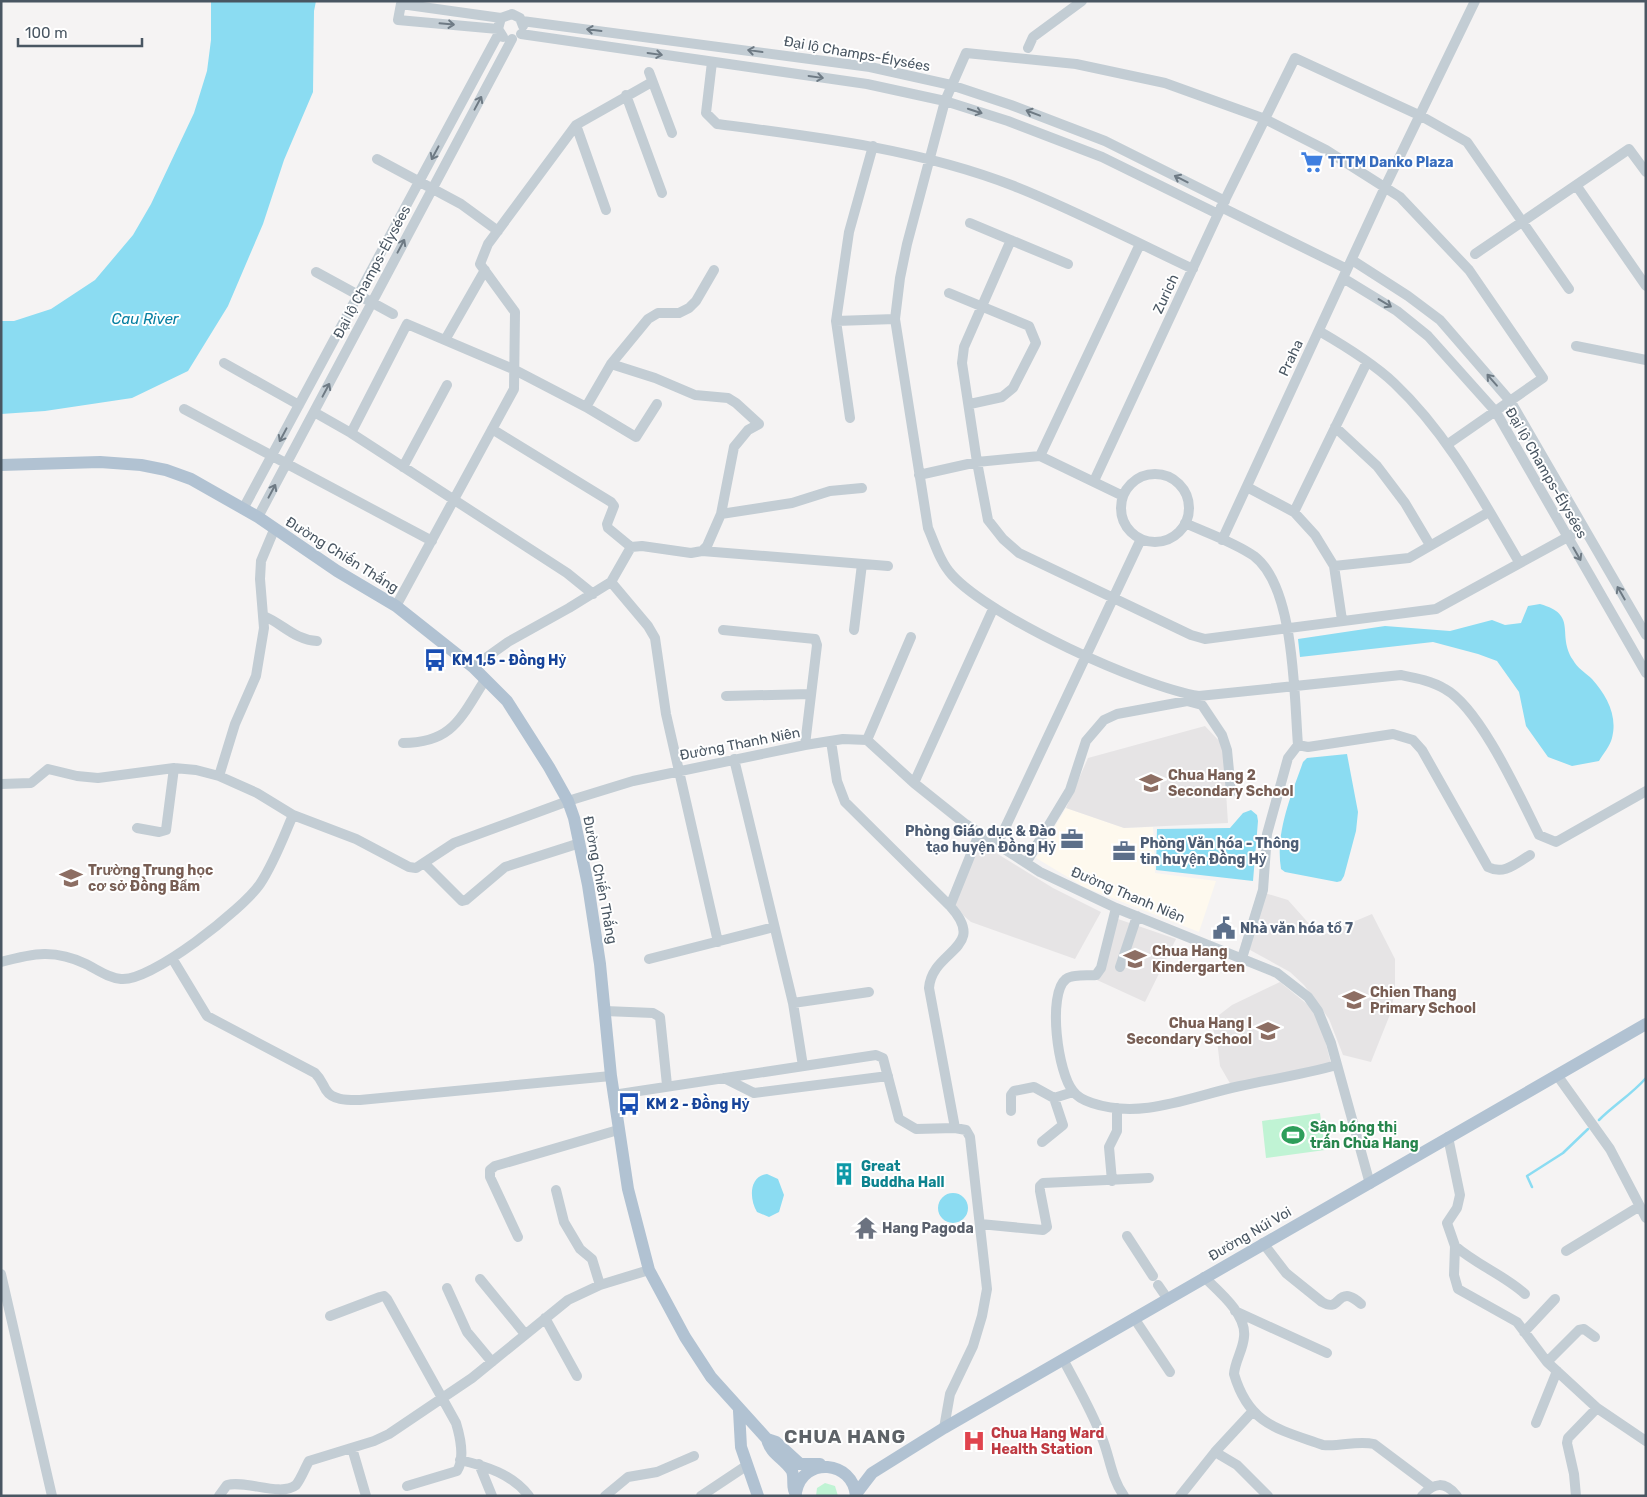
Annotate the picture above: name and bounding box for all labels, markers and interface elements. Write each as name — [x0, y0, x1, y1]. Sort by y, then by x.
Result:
scale bar — [18, 15, 141, 47]
one-way arrow — [439, 20, 455, 29]
text: 100 m — [25, 24, 67, 42]
one-way arrow — [586, 25, 602, 35]
street label: Đại lộ Champs-Élysées — [782, 32, 932, 75]
one-way arrow — [748, 46, 764, 56]
one-way arrow — [647, 49, 663, 59]
one-way arrow — [808, 72, 824, 82]
one-way arrow — [474, 96, 483, 111]
one-way arrow — [967, 106, 983, 116]
one-way arrow — [1025, 108, 1041, 117]
one-way arrow — [430, 145, 439, 160]
supermarket icon: TTTM Danko Plaza — [1299, 149, 1325, 175]
place label: TTTM Danko Plaza — [1328, 154, 1453, 171]
one-way arrow — [1174, 174, 1189, 183]
street label: Đại lộ Champs-Élysées — [329, 202, 414, 342]
one-way arrow — [397, 239, 407, 254]
street label: Zurich — [1150, 272, 1182, 316]
one-way arrow — [1378, 299, 1392, 309]
water label: Cau River — [111, 310, 180, 328]
street label: Praha — [1275, 337, 1307, 379]
one-way arrow — [1486, 373, 1498, 386]
one-way arrow — [322, 383, 331, 398]
street label: Đại lộ Champs-Élysées — [1502, 404, 1591, 542]
one-way arrow — [278, 427, 287, 442]
one-way arrow — [267, 483, 277, 498]
street label: Đường Chiến Thắng — [282, 512, 402, 597]
one-way arrow — [1573, 547, 1583, 561]
one-way arrow — [1616, 586, 1626, 600]
bus stop icon: KM 1,5 - Đồng Hỷ — [422, 647, 448, 673]
place label: KM 1,5 - Đồng Hỷ — [452, 649, 567, 669]
street label: Đường Thanh Niên — [678, 724, 802, 764]
place label: Chua Hang 2 Secondary School — [1168, 767, 1294, 800]
school or university icon: Chua Hang 2 Secondary School — [1138, 770, 1164, 796]
street label: Đường Chiến Thắng — [579, 814, 622, 946]
place label: Phòng Giáo dục & Đào tạo huyện Đồng Hỷ — [905, 823, 1056, 856]
office icon: Phòng Giáo dục & Đào tạo huyện Đồng Hỷ — [1059, 826, 1085, 852]
place label: Phòng Văn hóa - Thông tin huyện Đồng Hỷ — [1140, 835, 1299, 868]
office icon: Phòng Văn hóa - Thông tin huyện Đồng Hỷ — [1111, 838, 1137, 864]
place label: Trường Trung học cơ sở Đồng Bẩm — [88, 862, 213, 895]
street label: Đường Thanh Niên — [1068, 863, 1188, 927]
school or university icon: Trường Trung học cơ sở Đồng Bẩm — [58, 865, 84, 891]
public building icon: Nhà văn hóa tổ 7 — [1211, 915, 1237, 941]
place label: Nhà văn hóa tổ 7 — [1240, 920, 1353, 937]
place label: Chua Hang Kindergarten — [1152, 943, 1245, 976]
school or university icon: Chua Hang Kindergarten — [1122, 946, 1148, 972]
place label: Chien Thang Primary School — [1370, 984, 1476, 1017]
school or university icon: Chien Thang Primary School — [1341, 987, 1367, 1013]
place label: Chua Hang I Secondary School — [1126, 1015, 1252, 1048]
school or university icon: Chua Hang I Secondary School — [1255, 1018, 1281, 1044]
bus stop icon: KM 2 - Đồng Hỷ — [616, 1091, 642, 1117]
place label: KM 2 - Đồng Hỷ — [646, 1093, 750, 1113]
place label: Sân bóng thị trấn Chùa Hang — [1310, 1119, 1419, 1152]
sports icon: Sân bóng thị trấn Chùa Hang — [1280, 1122, 1306, 1148]
place label: Great Buddha Hall — [861, 1158, 945, 1191]
building icon: Great Buddha Hall — [831, 1161, 857, 1187]
street label: Đường Núi Voi — [1205, 1203, 1295, 1265]
temple icon: Hang Pagoda — [853, 1215, 879, 1241]
place label: Hang Pagoda — [882, 1220, 974, 1237]
district label: CHUA HANG — [784, 1425, 906, 1448]
place label: Chua Hang Ward Health Station — [991, 1425, 1104, 1458]
hospital icon: Chua Hang Ward Health Station — [961, 1428, 987, 1454]

